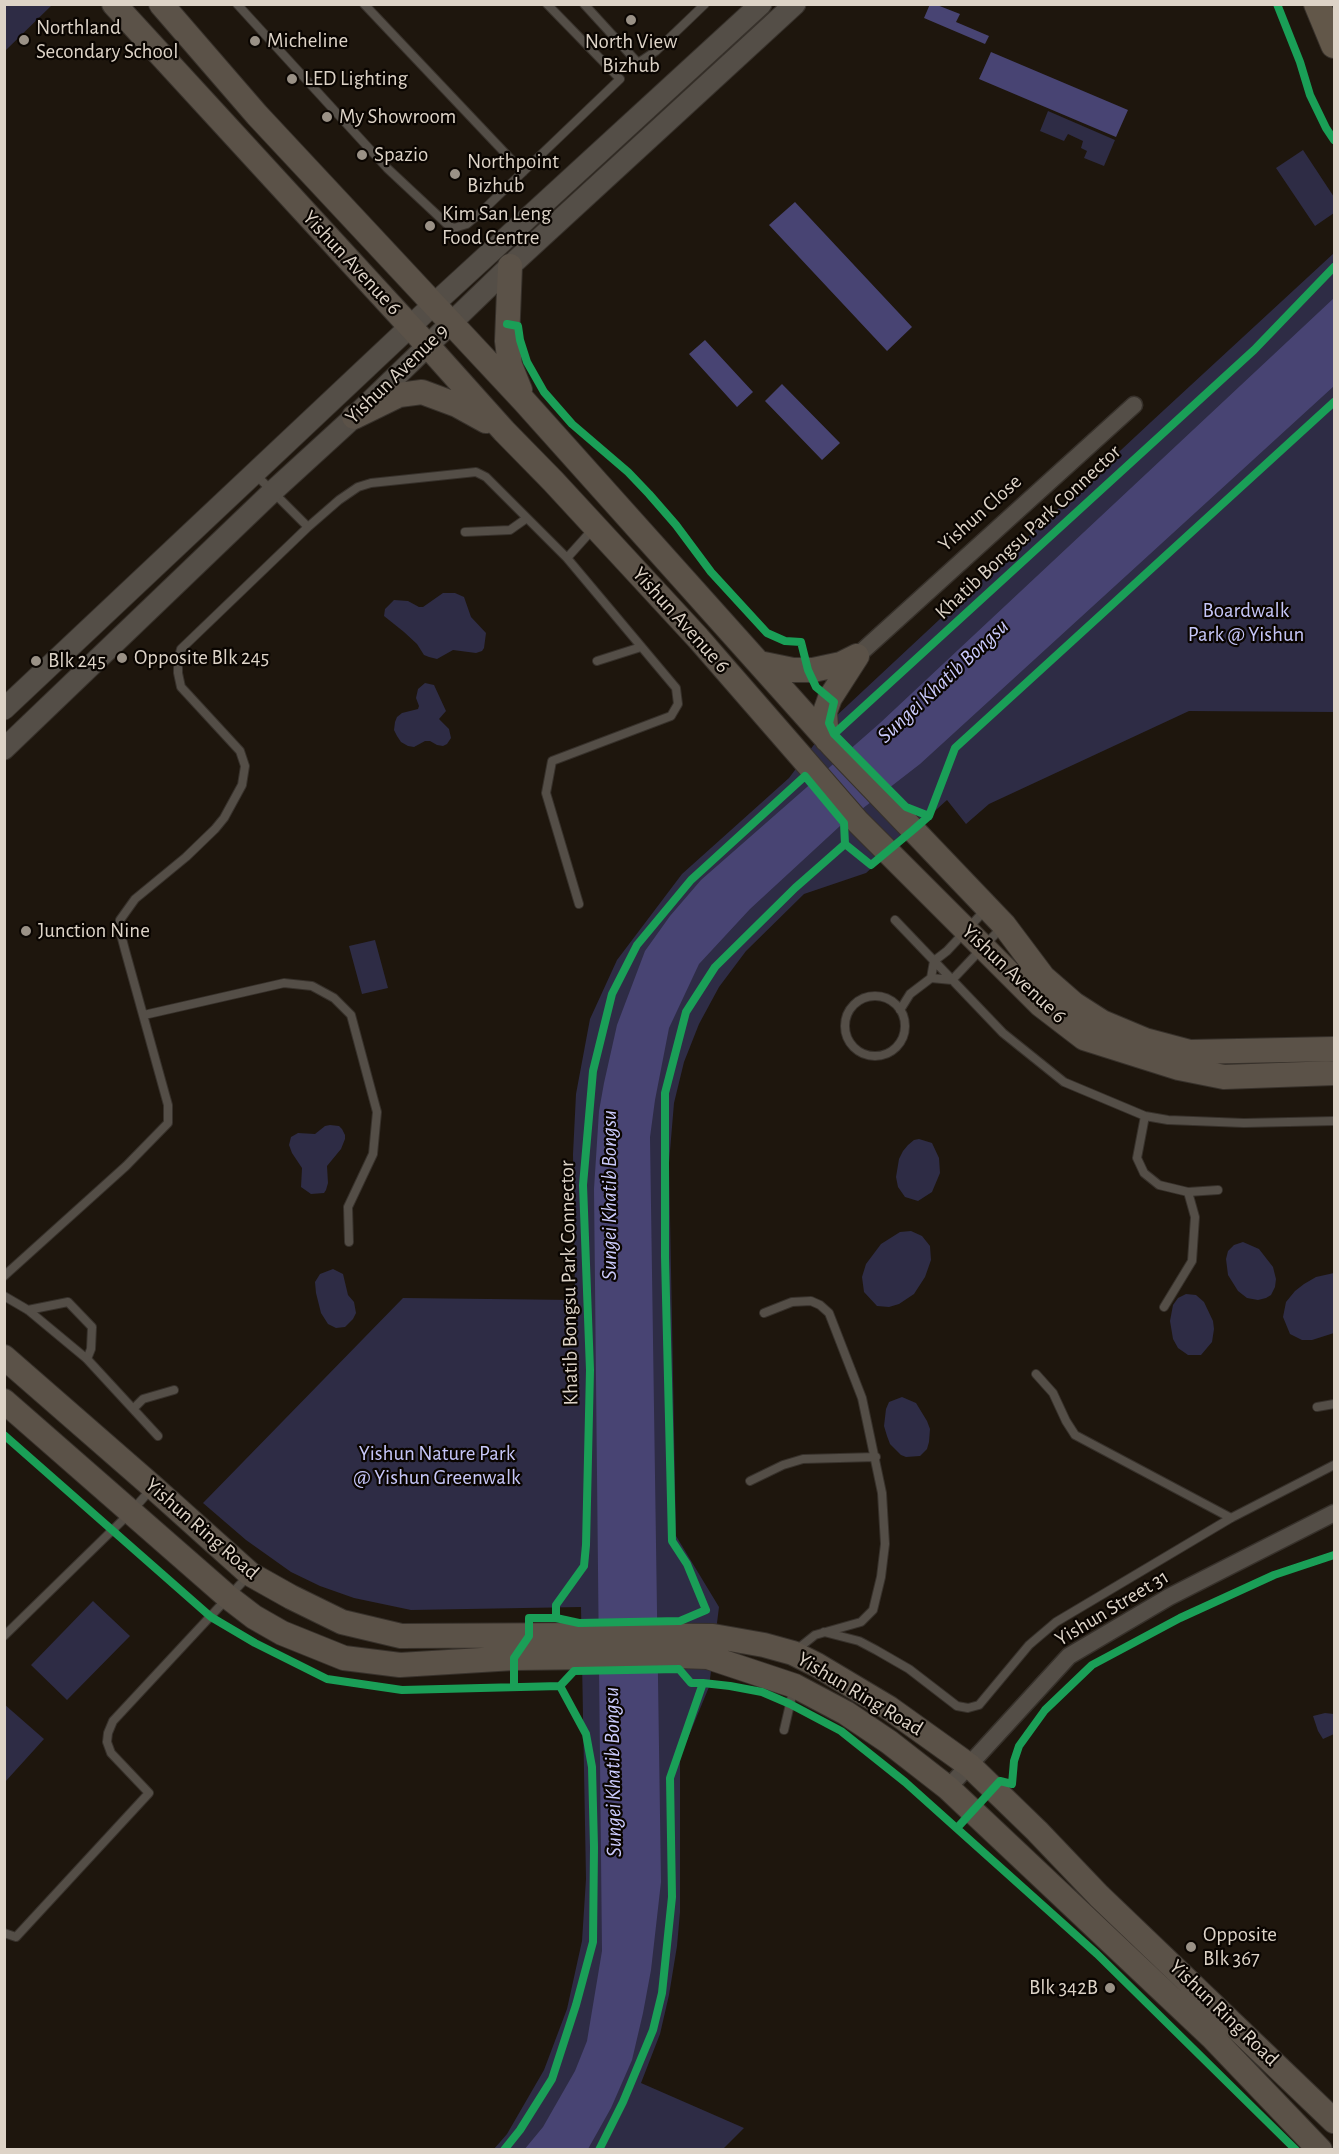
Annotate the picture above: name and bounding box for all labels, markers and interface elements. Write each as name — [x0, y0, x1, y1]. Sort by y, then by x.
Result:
marker: North View Bizhub — [624, 13, 638, 27]
place label: Northland Secondary School — [36, 15, 178, 65]
place label: Micheline — [267, 28, 348, 54]
place label: North View Bizhub — [585, 29, 677, 79]
marker: Northland Secondary School — [17, 33, 31, 47]
marker: Micheline — [248, 34, 262, 48]
place label: LED Lighting — [304, 66, 408, 92]
marker: LED Lighting — [285, 72, 299, 86]
place label: My Showroom — [339, 104, 456, 130]
marker: My Showroom — [320, 110, 334, 124]
place label: Spazio — [374, 142, 428, 168]
marker: Spazio — [355, 148, 369, 162]
place label: Northpoint Bizhub — [467, 149, 559, 199]
marker: Northpoint Bizhub — [448, 167, 462, 181]
place label: Kim San Leng Food Centre — [442, 201, 551, 251]
street label: Yishun Avenue 6 — [297, 205, 407, 321]
marker: Kim San Leng Food Centre — [423, 219, 437, 233]
street label: Yishun Avenue 9 — [340, 318, 454, 430]
street label: Khatib Bongsu Park Connector — [930, 439, 1126, 625]
street label: Yishun Close — [933, 469, 1027, 557]
street label: Yishun Avenue 6 — [627, 562, 735, 678]
park label: Boardwalk Park @ Yishun — [1188, 598, 1304, 648]
water label: Sungei Khatib Bongsu — [872, 613, 1014, 749]
place label: Opposite Blk 245 — [134, 645, 269, 671]
place label: Blk 245 — [48, 648, 106, 674]
marker: Opposite Blk 245 — [115, 651, 129, 665]
marker: Blk 245 — [29, 654, 43, 668]
place label: Junction Nine — [38, 918, 150, 944]
street label: Yishun Avenue 6 — [956, 919, 1072, 1029]
marker: Junction Nine — [19, 924, 33, 938]
water label: Sungei Khatib Bongsu — [596, 1110, 622, 1280]
street label: Khatib Bongsu Park Connector — [554, 1160, 584, 1406]
park label: Yishun Nature Park @ Yishun Greenwalk — [353, 1441, 521, 1491]
street label: Yishun Ring Road — [140, 1473, 264, 1585]
street label: Yishun Street 31 — [1051, 1564, 1173, 1652]
street label: Yishun Ring Road — [792, 1647, 928, 1741]
water label: Sungei Khatib Bongsu — [598, 1687, 628, 1857]
place label: Opposite Blk 367 — [1203, 1922, 1277, 1972]
marker: Opposite Blk 367 — [1184, 1940, 1198, 1954]
street label: Yishun Ring Road — [1164, 1954, 1284, 2072]
place label: Blk 342B — [1029, 1975, 1098, 2001]
marker: Blk 342B — [1103, 1981, 1117, 1995]

